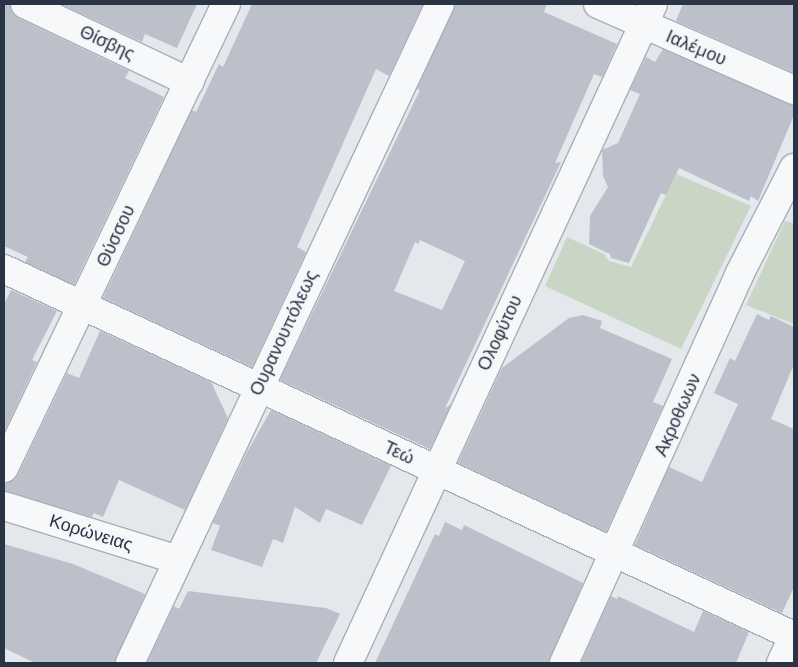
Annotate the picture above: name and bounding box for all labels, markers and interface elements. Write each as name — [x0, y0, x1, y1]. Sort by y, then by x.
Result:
street label: Θίσβης — [76, 21, 138, 65]
street label: Ιαλέμου — [663, 26, 729, 70]
street label: Θύσσου — [92, 202, 140, 270]
street label: Ουρανουπόλεως — [245, 267, 323, 399]
street label: Ολοφύτου — [473, 292, 527, 374]
street label: Ακροθωων — [650, 370, 706, 460]
street label: Τεώ — [380, 437, 418, 469]
street label: Κορώνειας — [47, 510, 135, 556]

